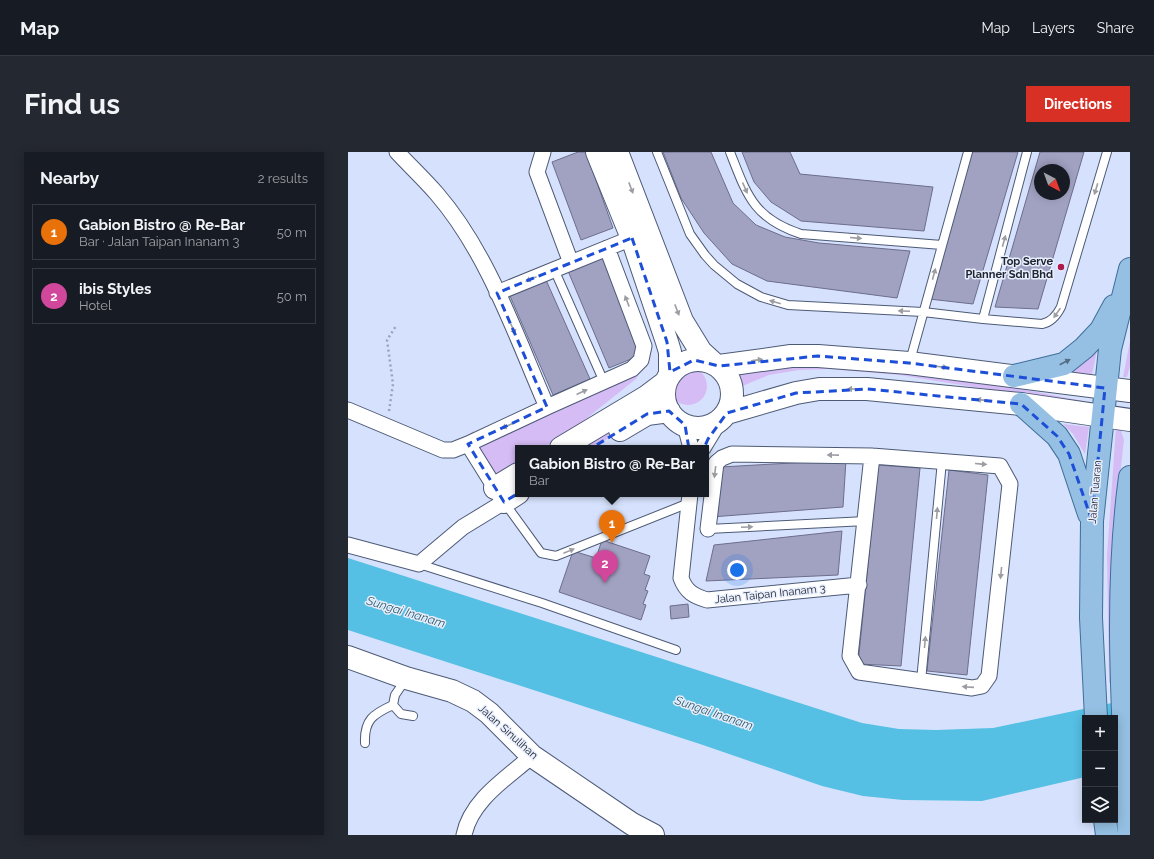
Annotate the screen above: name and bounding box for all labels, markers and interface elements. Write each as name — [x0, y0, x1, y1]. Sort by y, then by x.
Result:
text: Map — [20, 17, 59, 39]
text: Map — [982, 20, 1010, 36]
text: Layers — [1032, 20, 1075, 36]
text: Share — [1097, 20, 1134, 36]
button: Directions — [1026, 86, 1130, 122]
text: Find us — [24, 88, 120, 121]
north arrow — [1034, 164, 1070, 200]
text: Nearby — [40, 168, 99, 188]
text: 2 results — [258, 171, 308, 186]
one-way arrow — [628, 183, 634, 195]
one-way arrow — [742, 183, 748, 195]
one-way arrow — [1093, 184, 1099, 196]
text: Gabion Bistro @ Re-Bar — [79, 216, 245, 234]
text: 1 — [51, 225, 57, 240]
text: 50 m — [277, 225, 307, 240]
text: Bar · Jalan Taipan Inanam 3 — [79, 234, 239, 249]
one-way arrow — [849, 235, 862, 242]
one-way arrow — [1001, 235, 1007, 247]
place label: Top Serve Planner Sdn Bhd — [965, 255, 1053, 281]
marker: Top Serve Planner Sdn Bhd — [1056, 262, 1066, 272]
one-way arrow — [931, 268, 937, 280]
one-way arrow — [525, 276, 537, 282]
text: ibis Styles — [79, 280, 151, 298]
text: 2 — [50, 289, 58, 304]
text: 50 m — [277, 289, 307, 304]
one-way arrow — [624, 294, 630, 306]
text: Hotel — [79, 298, 112, 313]
one-way arrow — [768, 298, 781, 304]
one-way arrow — [675, 304, 681, 316]
one-way arrow — [1053, 307, 1061, 318]
one-way arrow — [897, 308, 910, 314]
one-way arrow — [510, 323, 516, 335]
one-way arrow — [751, 357, 763, 363]
one-way arrow — [1059, 359, 1071, 365]
one-way arrow — [936, 364, 948, 370]
one-way arrow — [846, 386, 859, 392]
one-way arrow — [577, 388, 589, 394]
one-way arrow — [976, 397, 988, 404]
one-way arrow — [501, 423, 512, 429]
popup — [515, 445, 709, 497]
one-way arrow — [826, 452, 839, 458]
text: Gabion Bistro @ Re-Bar — [529, 455, 695, 473]
street label: Jalan Tuaran — [1086, 460, 1104, 524]
one-way arrow — [975, 461, 987, 468]
one-way arrow — [711, 466, 718, 478]
text: Bar — [529, 473, 549, 488]
one-way arrow — [934, 507, 940, 519]
pin: 1 — [599, 510, 625, 543]
one-way arrow — [741, 524, 754, 530]
one-way arrow — [564, 548, 575, 554]
pin: 2 — [592, 550, 618, 583]
your location — [727, 560, 747, 580]
one-way arrow — [997, 567, 1004, 579]
street label: Jalan Taipan Inanam 3 — [714, 582, 826, 606]
water label: Sungai Inanam — [364, 593, 447, 631]
one-way arrow — [921, 636, 928, 648]
one-way arrow — [961, 684, 974, 691]
water label: Sungai Inanam — [672, 693, 755, 733]
street label: Jalan Sinulihan — [476, 702, 540, 762]
map controls — [1082, 715, 1118, 823]
button: + — [1082, 715, 1118, 751]
button: − — [1082, 751, 1118, 787]
button: layers — [1082, 787, 1118, 823]

